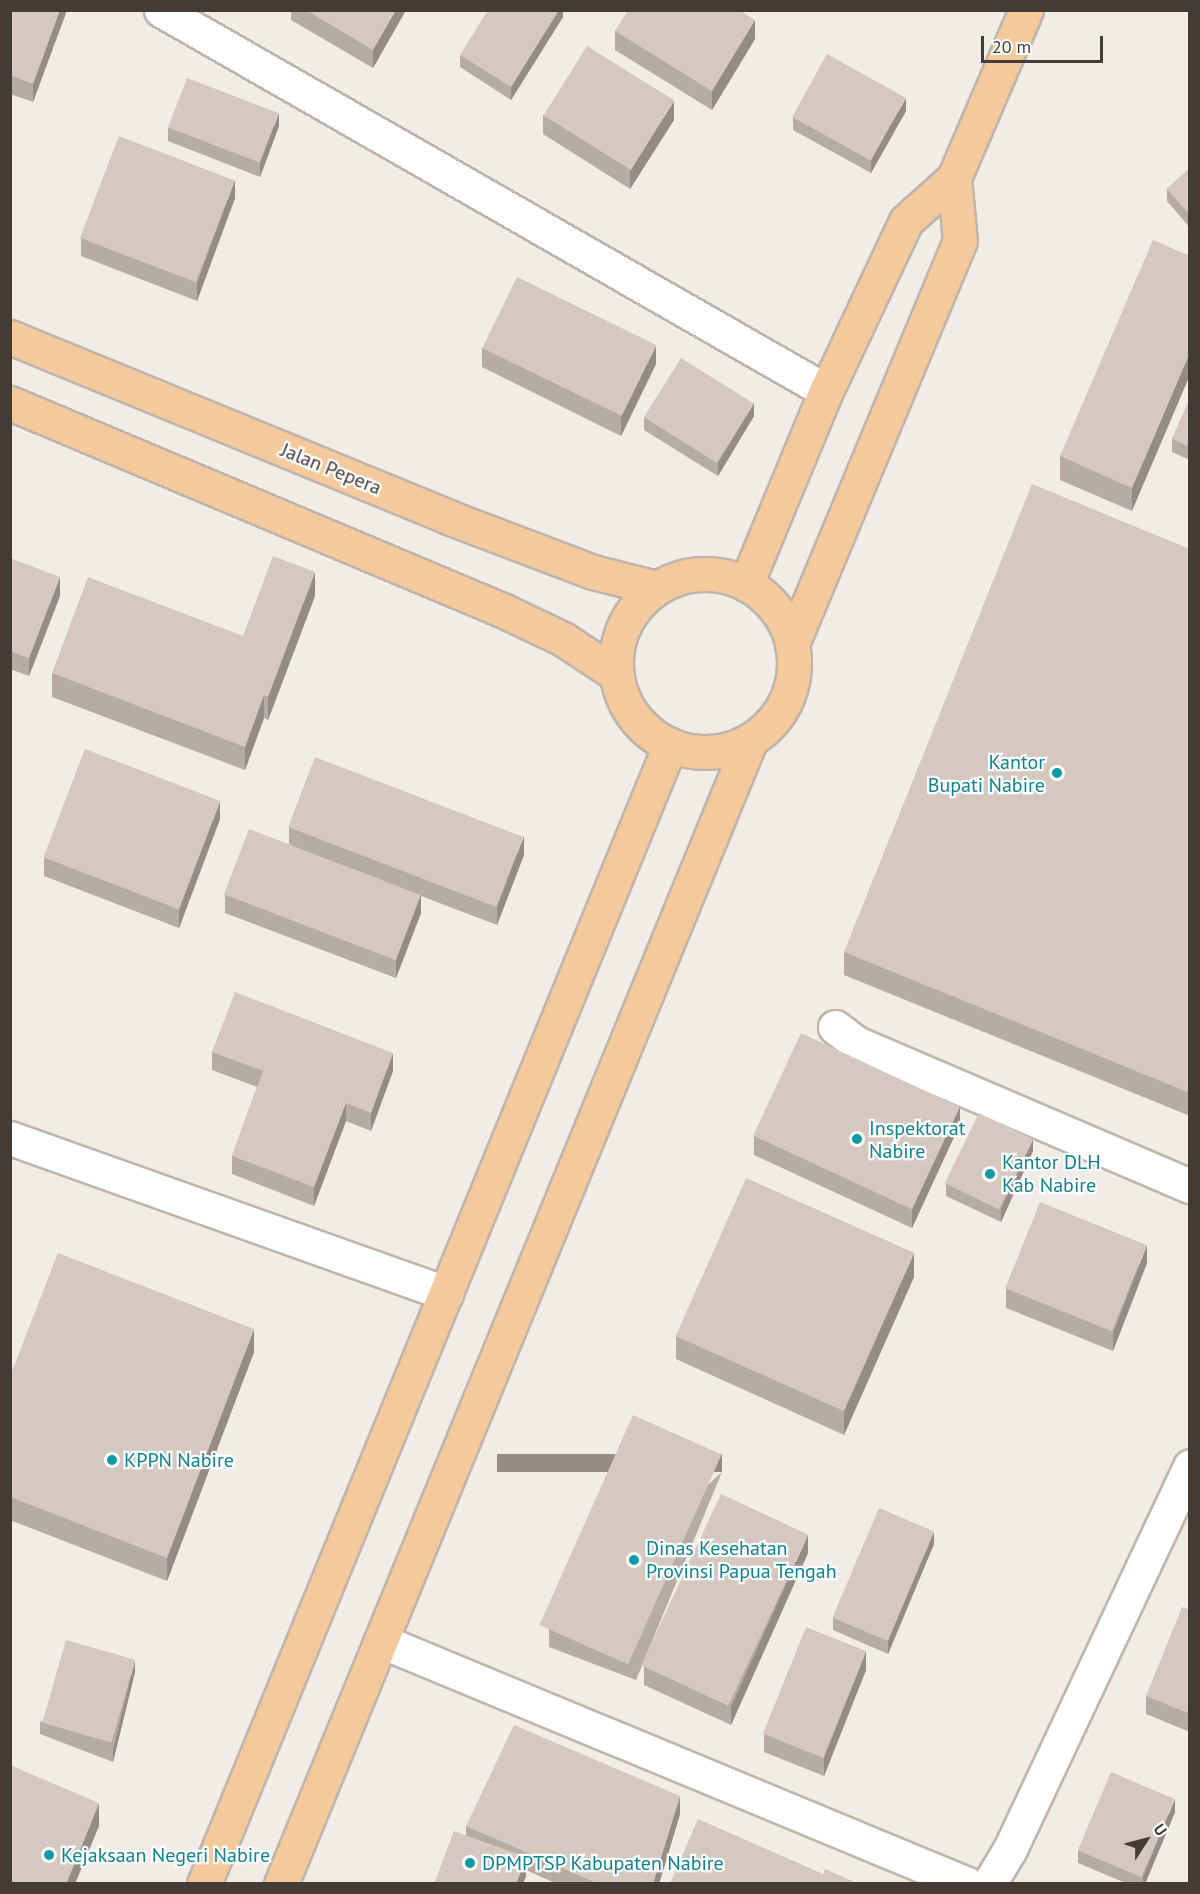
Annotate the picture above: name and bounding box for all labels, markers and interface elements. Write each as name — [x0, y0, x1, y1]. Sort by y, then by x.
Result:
scale bar — [984, 24, 1106, 62]
text: 20 m — [992, 35, 1031, 58]
street label: Jalan Pepera — [277, 438, 385, 500]
place label: Kantor Bupati Nabire — [928, 750, 1045, 797]
marker: Kantor Bupati Nabire — [1050, 766, 1064, 780]
place label: Inspektorat Nabire — [869, 1116, 966, 1163]
marker: Inspektorat Nabire — [850, 1132, 864, 1146]
place label: Kantor DLH Kab Nabire — [1002, 1150, 1101, 1197]
marker: Kantor DLH Kab Nabire — [983, 1167, 997, 1181]
place label: KPPN Nabire — [124, 1448, 234, 1472]
marker: KPPN Nabire — [105, 1453, 119, 1467]
place label: Dinas Kesehatan Provinsi Papua Tengah — [646, 1536, 837, 1583]
marker: Dinas Kesehatan Provinsi Papua Tengah — [627, 1553, 641, 1567]
north arrow — [1116, 1810, 1176, 1870]
text: U — [1150, 1819, 1172, 1839]
place label: Kejaksaan Negeri Nabire — [61, 1843, 270, 1867]
marker: Kejaksaan Negeri Nabire — [42, 1848, 56, 1862]
place label: DPMPTSP Kabupaten Nabire — [482, 1851, 725, 1875]
marker: DPMPTSP Kabupaten Nabire — [463, 1856, 477, 1870]

